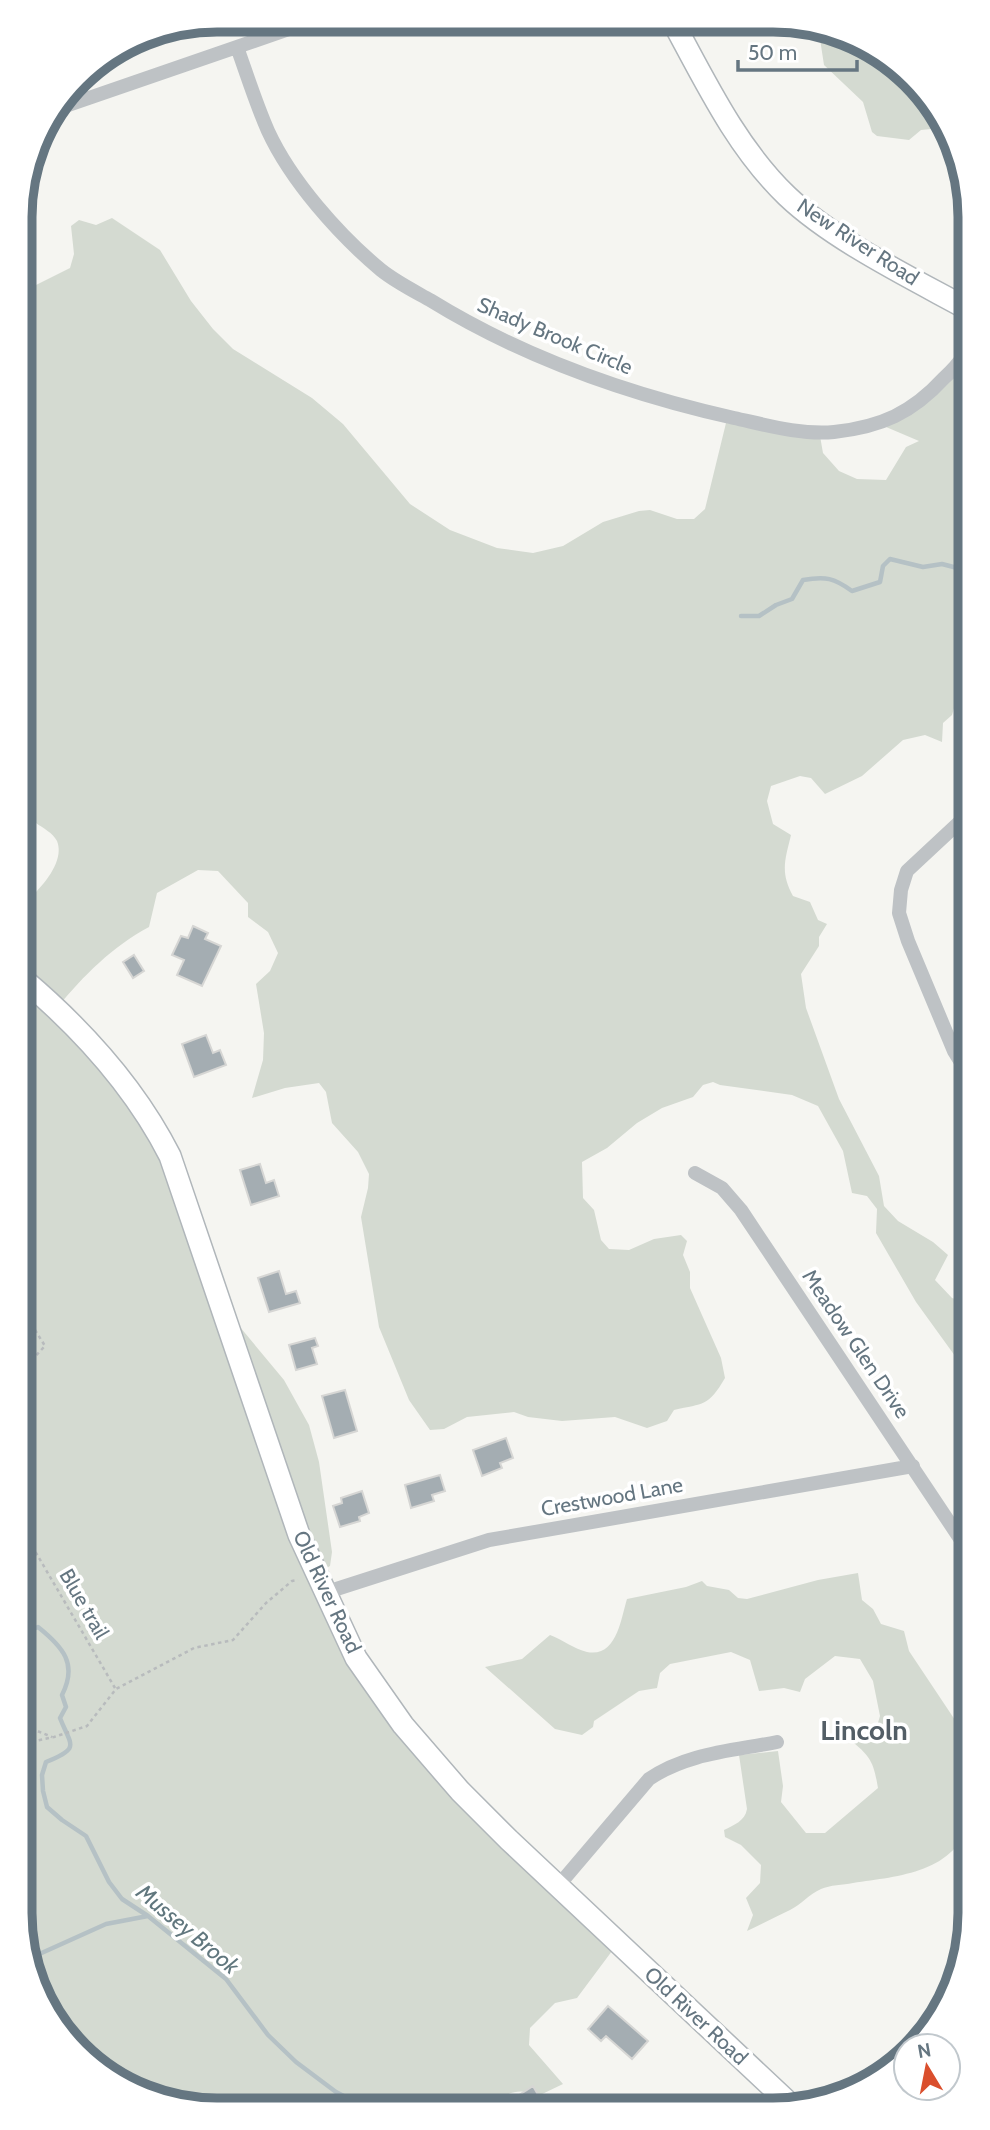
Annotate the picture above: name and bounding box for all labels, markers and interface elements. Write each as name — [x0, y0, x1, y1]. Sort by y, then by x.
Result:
scale bar — [738, 28, 857, 72]
text: 50 m — [748, 40, 797, 65]
street label: New River Road — [793, 193, 924, 290]
street label: Shady Brook Circle — [474, 292, 637, 380]
street label: Meadow Glen Drive — [797, 1265, 916, 1423]
street label: Crestwood Lane — [539, 1472, 685, 1521]
street label: Old River Road — [288, 1527, 367, 1657]
street label: Blue trail — [54, 1564, 115, 1643]
district label: Lincoln — [820, 1713, 908, 1747]
water label: Mussey Brook — [130, 1877, 246, 1981]
street label: Old River Road — [640, 1961, 753, 2070]
north arrow — [892, 2032, 962, 2102]
text: N — [916, 2038, 933, 2063]

